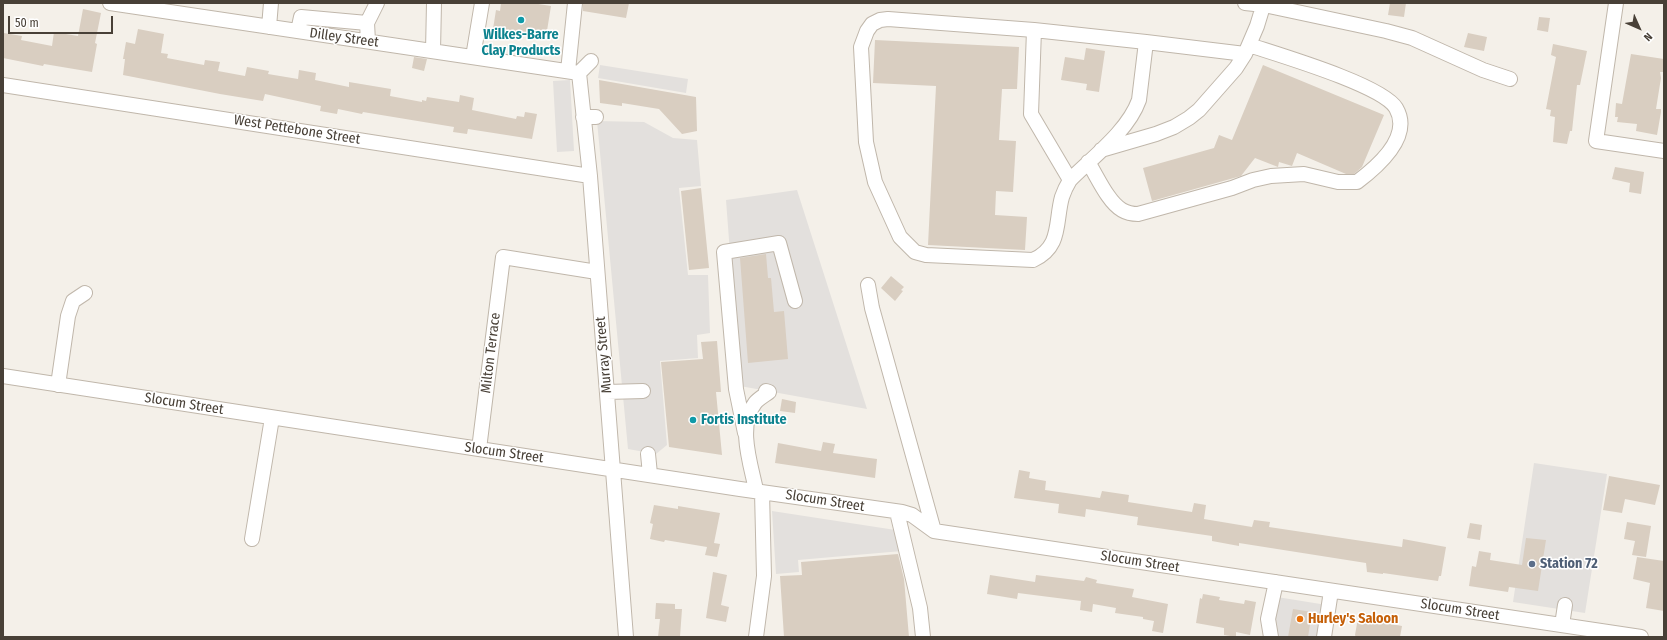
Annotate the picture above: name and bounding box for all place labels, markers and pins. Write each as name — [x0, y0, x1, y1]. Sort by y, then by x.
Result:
marker: Wilkes-Barre Clay Products — [516, 15, 526, 25]
place label: Wilkes-Barre Clay Products — [482, 27, 560, 60]
place label: Fortis Institute — [701, 412, 787, 428]
marker: Fortis Institute — [688, 415, 698, 425]
place label: Station 72 — [1540, 556, 1598, 572]
marker: Station 72 — [1527, 559, 1537, 569]
place label: Hurley's Saloon — [1308, 611, 1398, 627]
marker: Hurley's Saloon — [1295, 614, 1305, 624]

